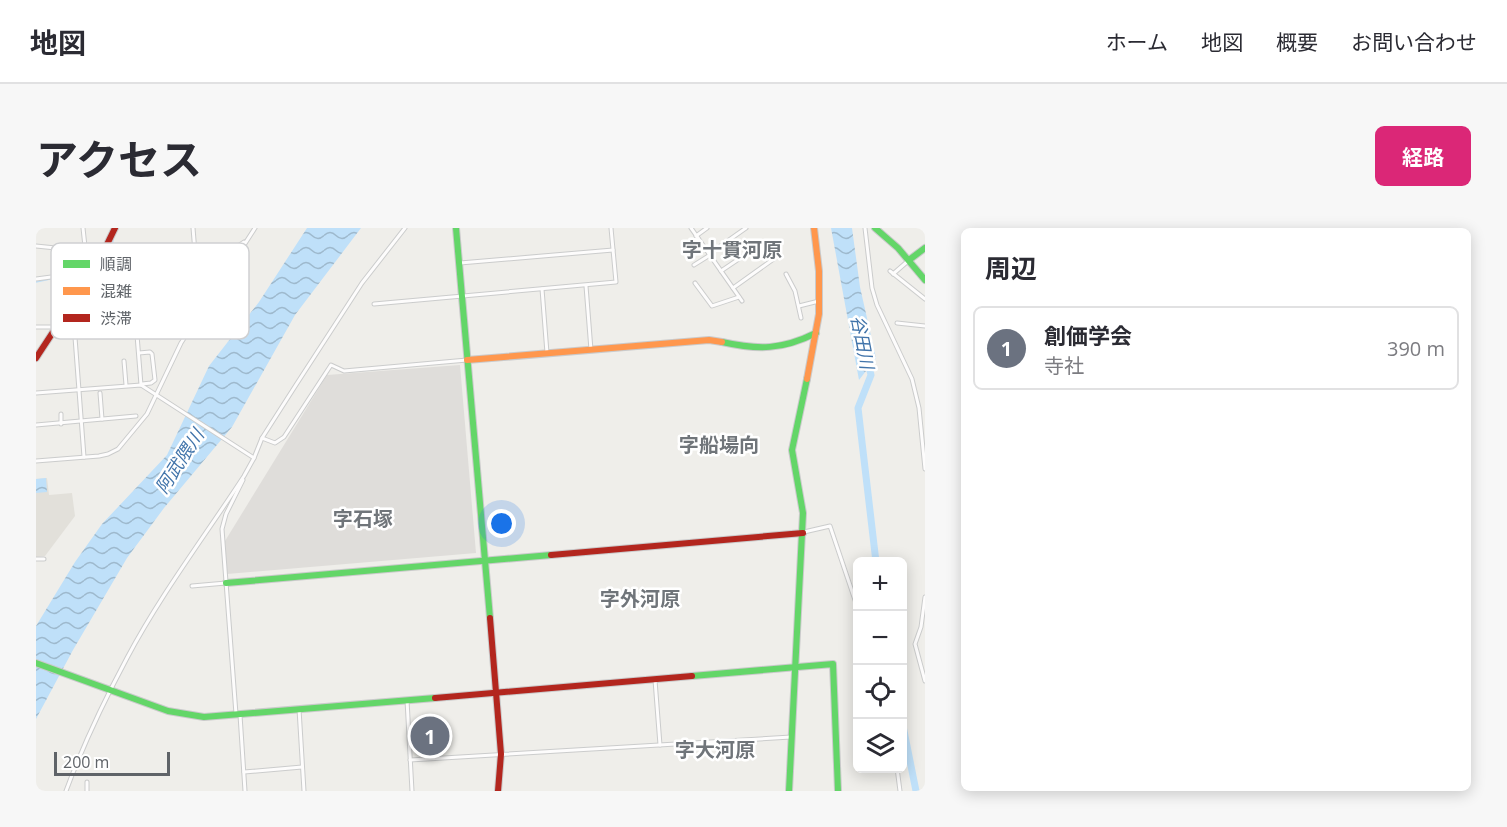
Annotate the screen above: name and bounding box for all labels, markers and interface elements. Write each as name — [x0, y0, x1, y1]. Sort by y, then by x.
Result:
text: 地図 — [30, 23, 86, 61]
text: ホーム — [1106, 28, 1168, 56]
text: 地図 — [1201, 28, 1243, 56]
text: 概要 — [1276, 28, 1318, 56]
text: お問い合わせ — [1351, 28, 1477, 56]
button: 経路 — [1375, 126, 1471, 186]
text: アクセス — [36, 130, 202, 187]
district label: 字十貫河原 — [682, 236, 782, 263]
legend — [51, 243, 249, 339]
text: 周辺 — [985, 250, 1037, 286]
text: 順調 — [100, 253, 132, 275]
text: 混雑 — [100, 280, 132, 302]
text: 渋滞 — [100, 307, 132, 329]
water label: 谷田川 — [846, 313, 880, 373]
text: 創価学会 — [1044, 320, 1132, 350]
text: 1 — [1001, 335, 1012, 362]
text: 390 m — [1387, 335, 1445, 362]
text: 寺社 — [1044, 352, 1084, 379]
water label: 阿武隈川 — [149, 423, 210, 498]
district label: 字船場向 — [679, 431, 759, 458]
district label: 字石塚 — [333, 505, 393, 532]
your location — [487, 509, 516, 538]
map controls — [853, 557, 907, 773]
button: + — [853, 557, 907, 611]
district label: 字外河原 — [600, 585, 680, 612]
button: − — [853, 611, 907, 665]
button: locate — [853, 665, 907, 719]
pin: 1 — [410, 714, 450, 758]
button: layers — [853, 719, 907, 773]
district label: 字大河原 — [675, 736, 755, 763]
scale bar — [54, 749, 170, 776]
text: 200 m — [63, 751, 109, 773]

